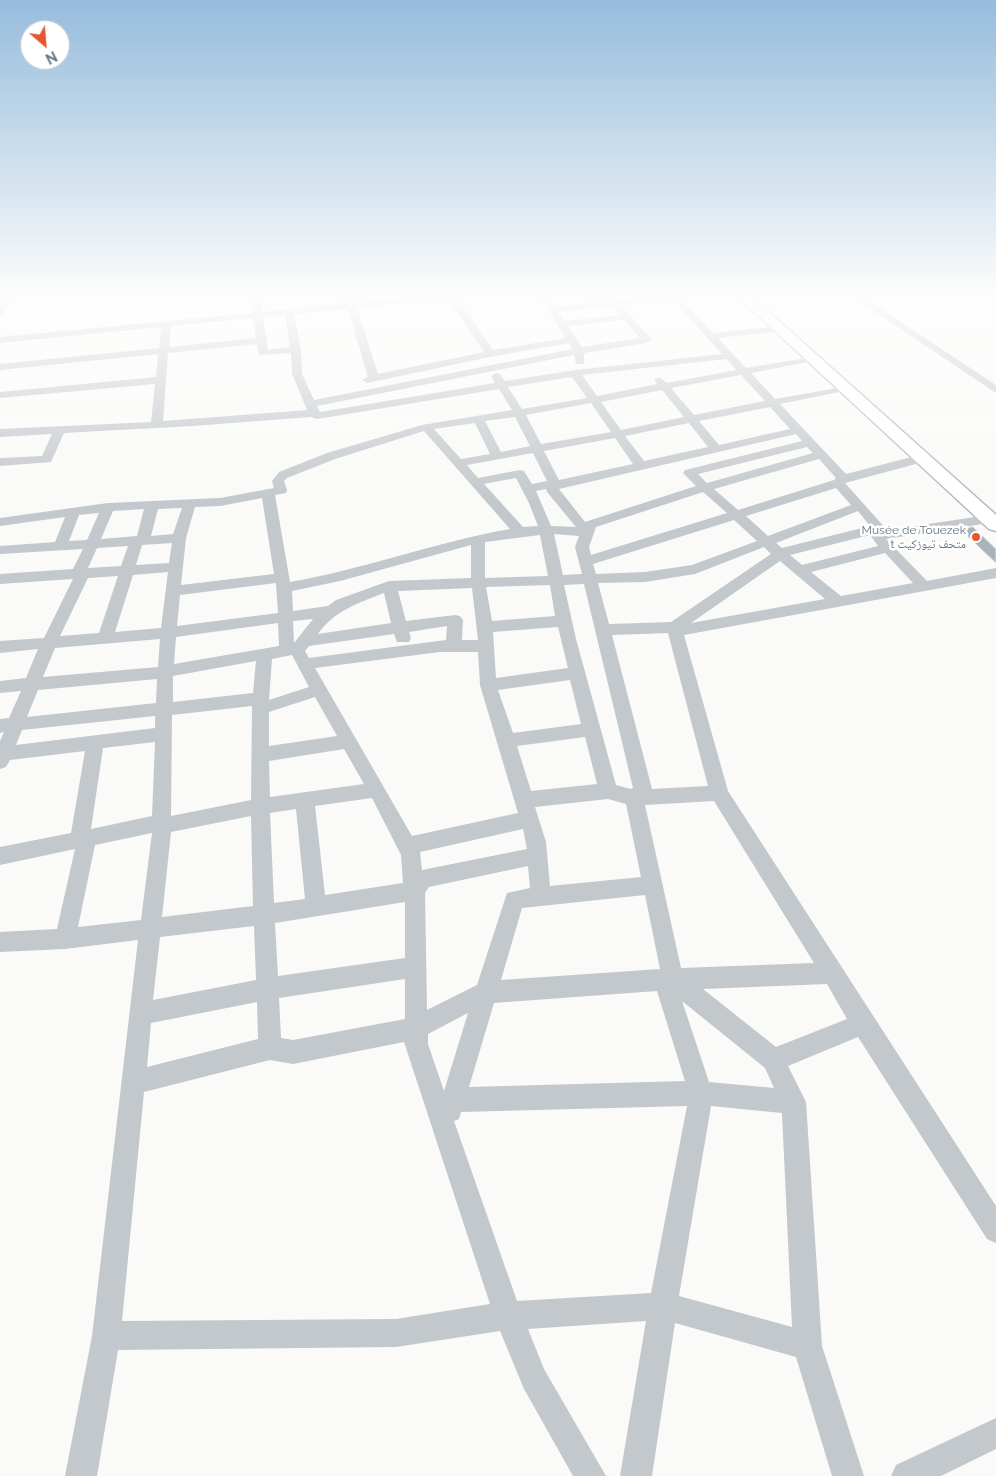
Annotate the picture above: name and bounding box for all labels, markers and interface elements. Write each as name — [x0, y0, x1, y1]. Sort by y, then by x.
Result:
north arrow — [20, 20, 70, 70]
text: N — [43, 48, 60, 67]
place label: Musée de Touezek t متحف تيوزكيت — [861, 523, 966, 551]
marker: Musée de Touezek t متحف تيوزكيت — [970, 531, 982, 543]

